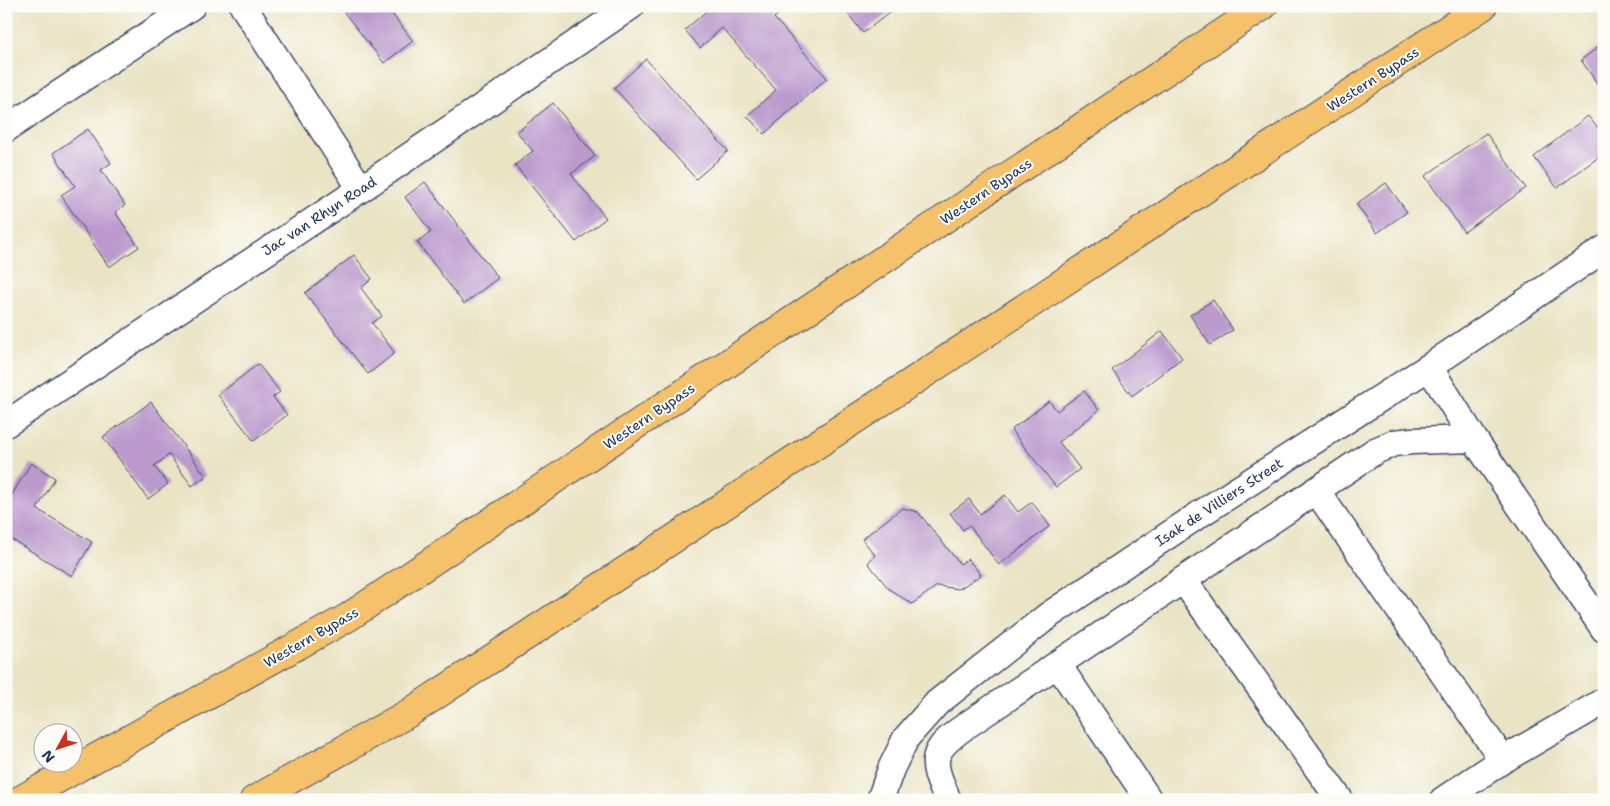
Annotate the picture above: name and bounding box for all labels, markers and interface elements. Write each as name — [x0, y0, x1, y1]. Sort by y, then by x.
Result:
street label: Western Bypass — [1323, 42, 1423, 116]
street label: Western Bypass — [937, 154, 1035, 228]
street label: Jac van Rhyn Road — [258, 172, 380, 260]
street label: Western Bypass — [600, 379, 698, 453]
street label: Isak de Villiers Street — [1152, 454, 1286, 550]
street label: Western Bypass — [260, 603, 362, 671]
north arrow — [32, 724, 82, 774]
text: N — [38, 746, 59, 766]

